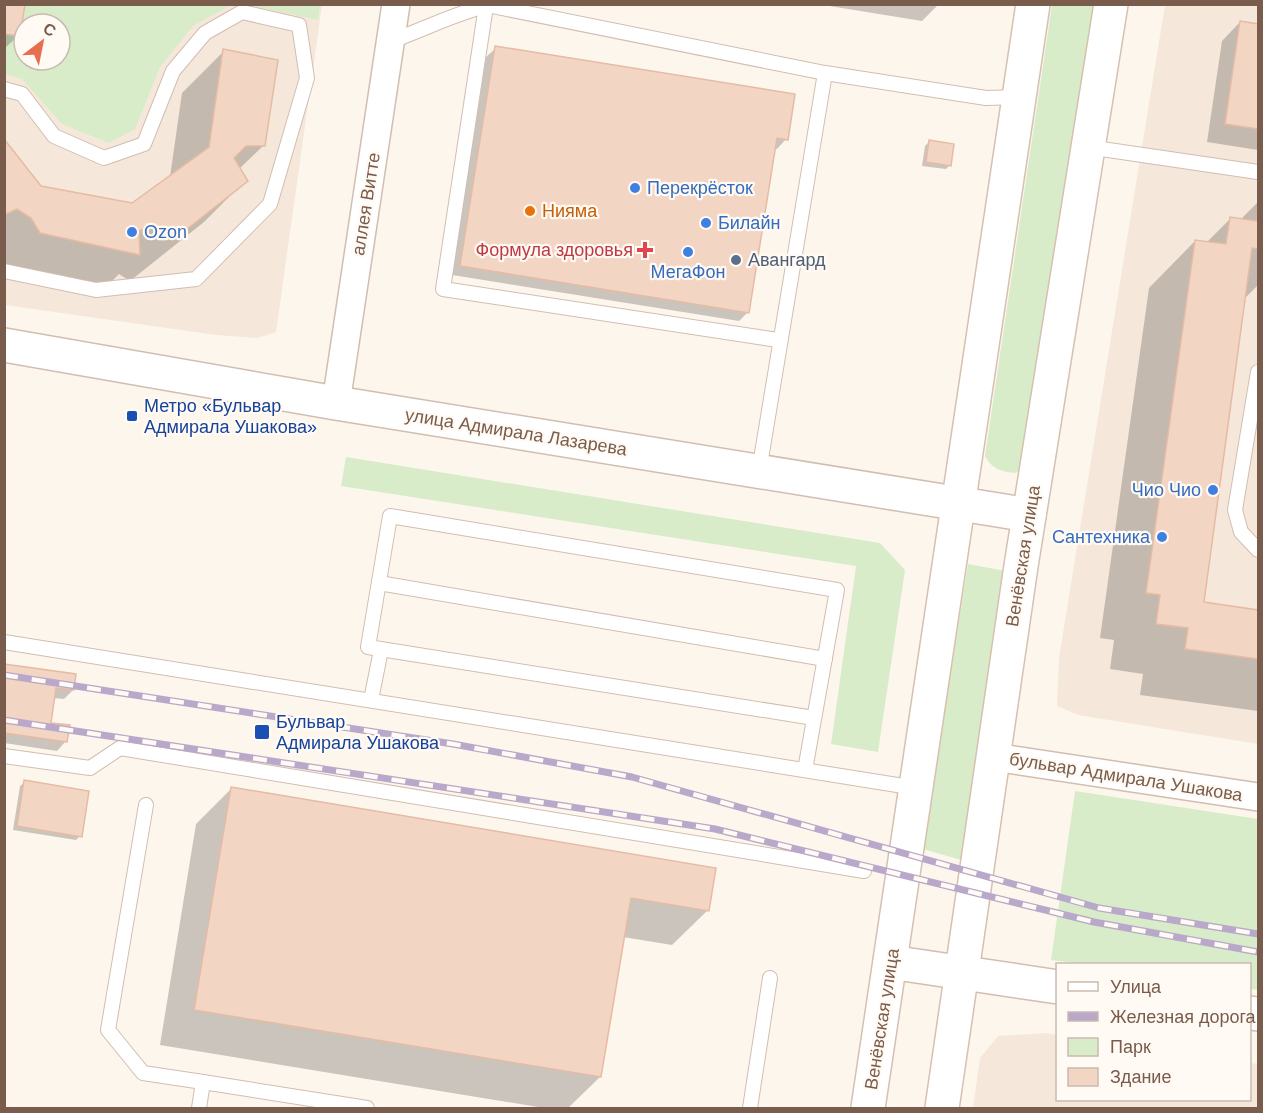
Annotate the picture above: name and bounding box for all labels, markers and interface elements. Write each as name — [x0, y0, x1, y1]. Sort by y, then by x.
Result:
north arrow — [12, 12, 72, 72]
text: С — [40, 19, 59, 40]
street label: аллея Витте — [348, 151, 384, 257]
place label: Перекрёсток — [647, 178, 753, 198]
marker: Перекрёсток — [628, 181, 642, 195]
place label: Нияма — [542, 201, 598, 221]
marker: Нияма — [523, 204, 537, 218]
place label: Билайн — [718, 213, 780, 233]
marker: Билайн — [699, 216, 713, 230]
place label: Ozon — [144, 222, 187, 242]
marker: Ozon — [125, 225, 139, 239]
place label: Формула здоровья — [476, 240, 633, 260]
marker: Формула здоровья — [638, 243, 652, 257]
marker: МегаФон — [681, 245, 695, 259]
place label: Авангард — [748, 250, 826, 270]
marker: Авангард — [729, 253, 743, 267]
place label: МегаФон — [650, 262, 726, 282]
place label: Метро «Бульвар Адмирала Ушакова» — [144, 396, 317, 437]
street label: улица Адмирала Лазарева — [404, 405, 629, 460]
marker: Метро «Бульвар Адмирала Ушакова» — [125, 409, 139, 423]
place label: Чио Чио — [1132, 480, 1201, 500]
street label: Венёвская улица — [1002, 483, 1044, 628]
marker: Чио Чио — [1206, 483, 1220, 497]
place label: Сантехника — [1052, 527, 1151, 547]
marker: Сантехника — [1155, 530, 1169, 544]
place label: Бульвар Адмирала Ушакова — [276, 712, 440, 753]
marker: Бульвар Адмирала Ушакова — [253, 723, 271, 741]
street label: бульвар Адмирала Ушакова — [1008, 749, 1245, 805]
street label: Венёвская улица — [861, 946, 903, 1091]
legend — [1056, 963, 1251, 1101]
text: Улица — [1110, 977, 1162, 997]
text: Железная дорога — [1110, 1007, 1257, 1027]
text: Парк — [1110, 1037, 1151, 1057]
text: Здание — [1110, 1067, 1171, 1087]

